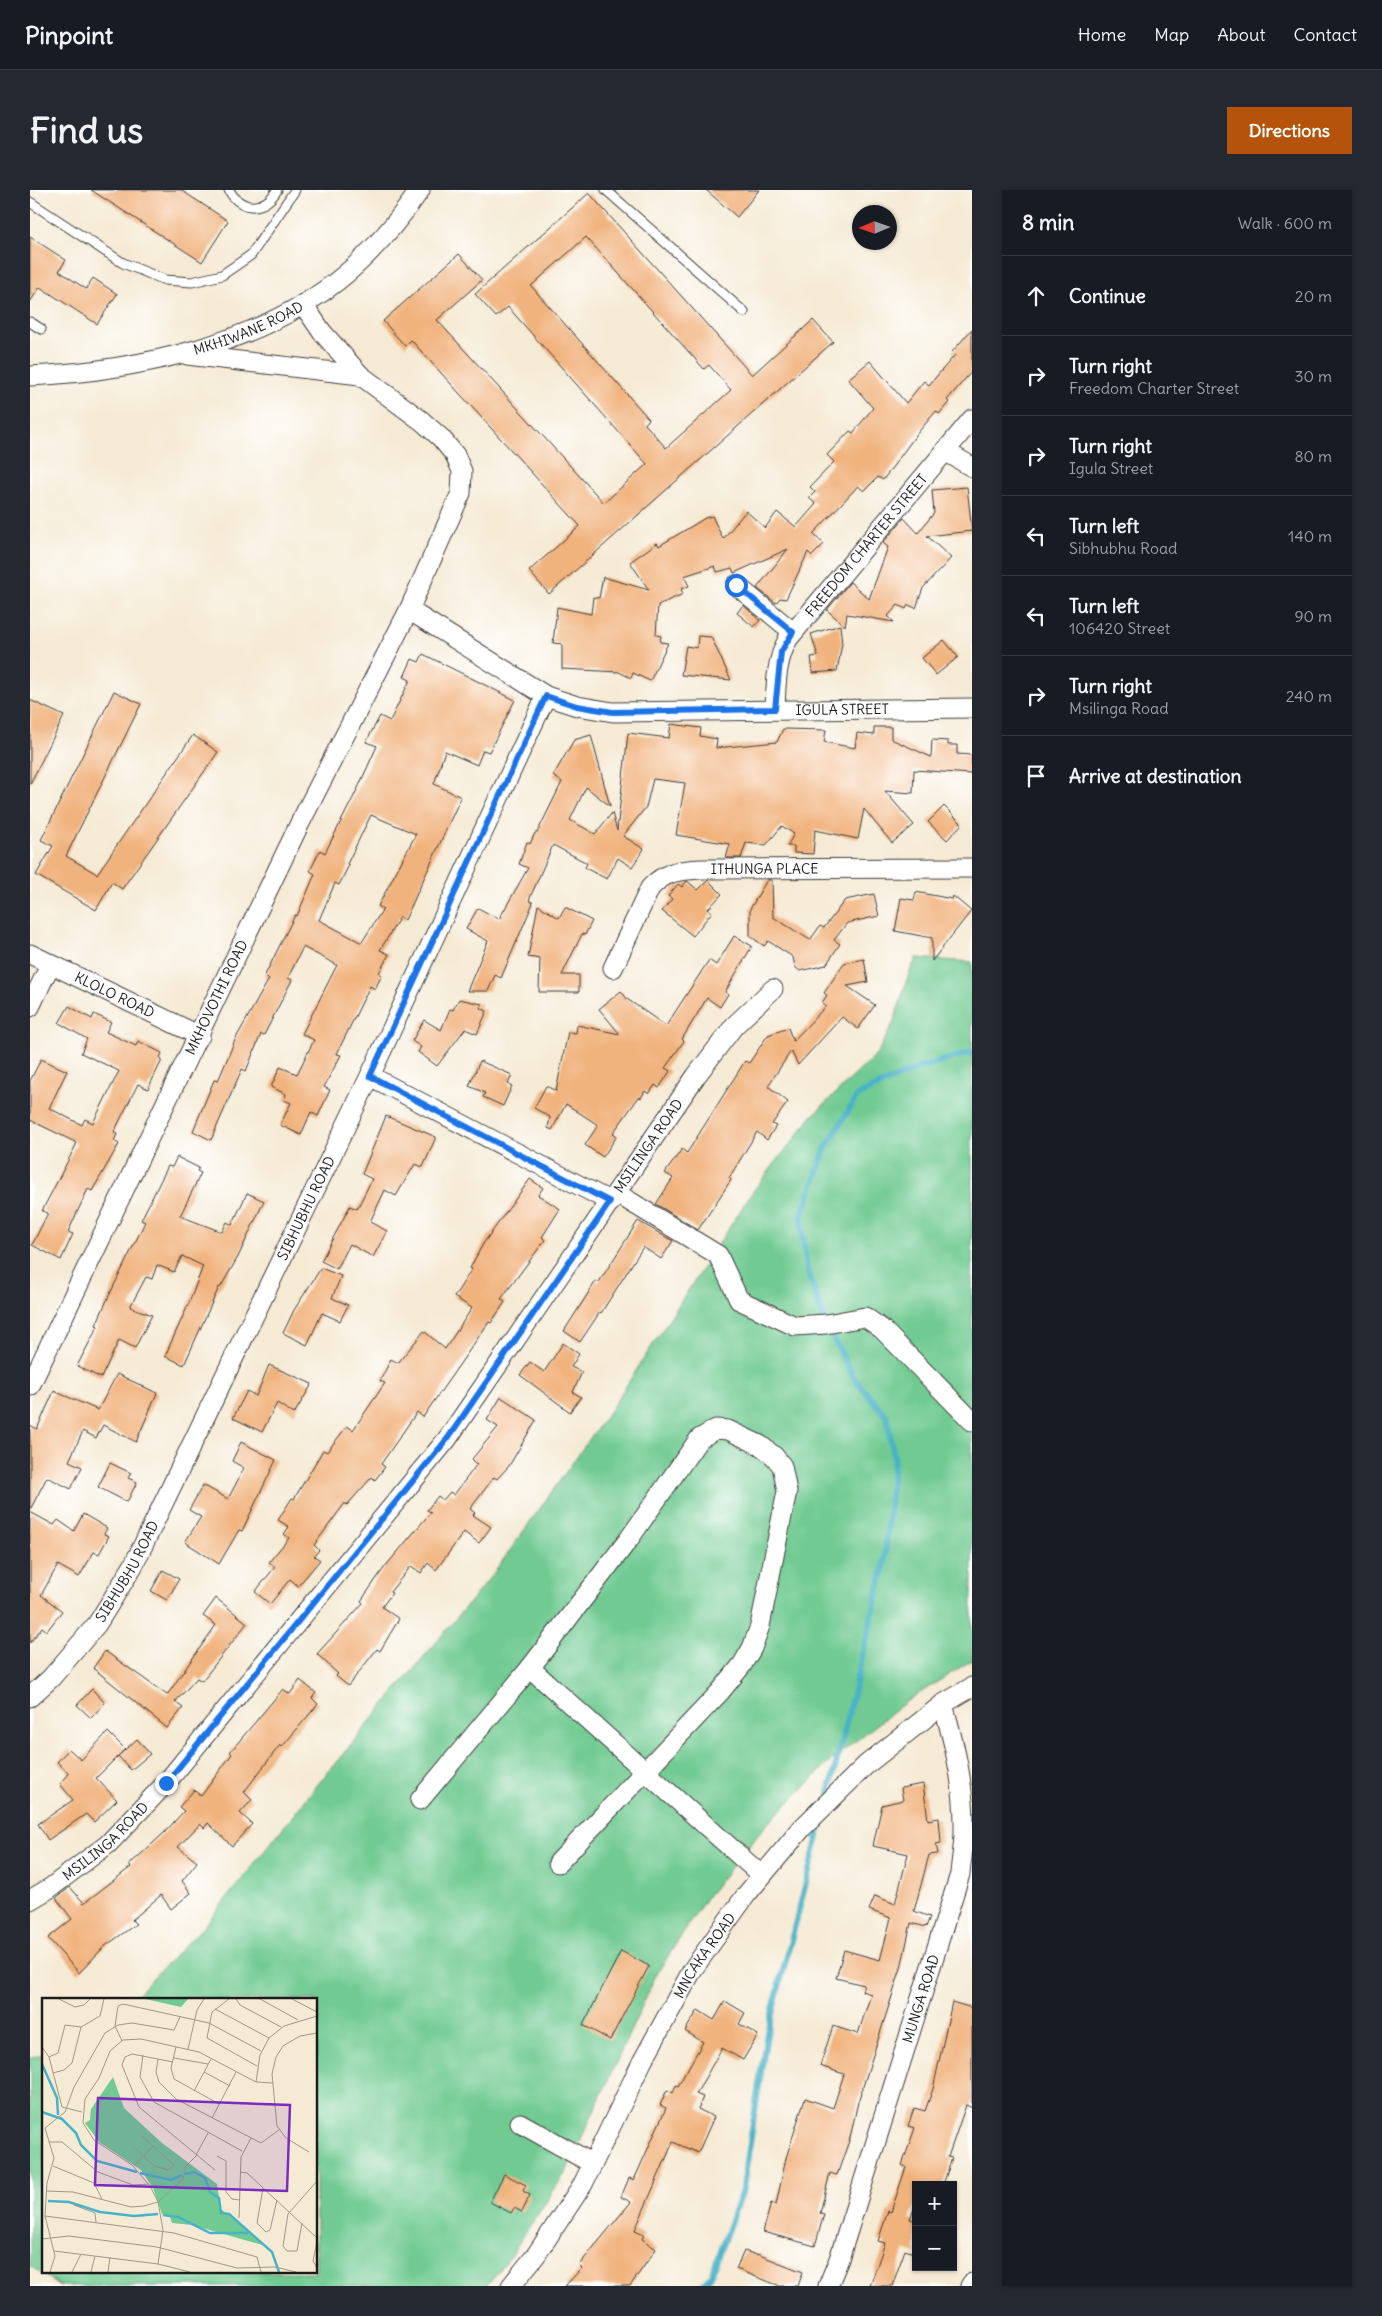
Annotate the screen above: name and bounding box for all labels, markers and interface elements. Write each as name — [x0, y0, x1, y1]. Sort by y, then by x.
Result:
text: Pinpoint — [25, 20, 113, 50]
text: Home — [1078, 23, 1126, 46]
text: Map — [1154, 23, 1189, 46]
text: About — [1217, 23, 1265, 46]
text: Contact — [1293, 23, 1357, 46]
button: Directions — [1227, 107, 1352, 154]
text: Find us — [30, 108, 143, 152]
north arrow — [852, 205, 897, 250]
text: 8 min — [1022, 209, 1074, 236]
text: Walk · 600 m — [1238, 213, 1332, 233]
icon: ahead — [1022, 282, 1050, 310]
text: Continue — [1069, 284, 1146, 308]
text: 20 m — [1295, 286, 1332, 306]
street label: MKHIWANE ROAD — [191, 297, 307, 359]
text: Turn right — [1069, 354, 1152, 378]
icon: right — [1022, 362, 1050, 390]
text: 30 m — [1295, 366, 1332, 386]
text: Freedom Charter Street — [1069, 378, 1239, 398]
text: Turn right — [1069, 434, 1152, 458]
icon: right — [1022, 442, 1050, 470]
text: 80 m — [1294, 446, 1332, 466]
text: Igula Street — [1069, 458, 1153, 478]
street label: FREEDOM CHARTER STREET — [801, 470, 931, 621]
text: Turn left — [1069, 514, 1139, 538]
icon: left — [1022, 522, 1050, 550]
text: 140 m — [1288, 526, 1332, 546]
text: Sibhubhu Road — [1069, 538, 1177, 558]
route start — [725, 574, 748, 597]
text: Turn left — [1069, 594, 1139, 618]
icon: left — [1022, 602, 1050, 630]
text: 90 m — [1294, 606, 1332, 626]
text: 106420 Street — [1069, 618, 1170, 638]
text: Turn right — [1069, 674, 1152, 698]
icon: right — [1022, 682, 1050, 710]
text: 240 m — [1286, 686, 1332, 706]
text: Msilinga Road — [1069, 698, 1169, 718]
street label: IGULA STREET — [795, 700, 889, 719]
icon: arrive — [1022, 762, 1050, 790]
text: Arrive at destination — [1069, 764, 1242, 788]
street label: ITHUNGA PLACE — [711, 860, 818, 878]
street label: MKHOVOTHI ROAD — [181, 937, 252, 1058]
street label: KLOLO ROAD — [72, 968, 158, 1022]
street label: MSILINGA ROAD — [610, 1095, 687, 1196]
street label: SIBHUBHU ROAD — [273, 1153, 339, 1263]
street label: SIBHUBHU ROAD — [91, 1518, 163, 1625]
route end — [155, 1772, 178, 1795]
street label: MSILINGA ROAD — [59, 1798, 152, 1884]
street label: MNCAKA ROAD — [670, 1909, 739, 2001]
street label: MUNGA ROAD — [898, 1952, 943, 2045]
inset map — [42, 1998, 318, 2274]
map controls — [912, 2181, 957, 2271]
button: + — [912, 2181, 957, 2226]
button: − — [912, 2226, 957, 2271]

